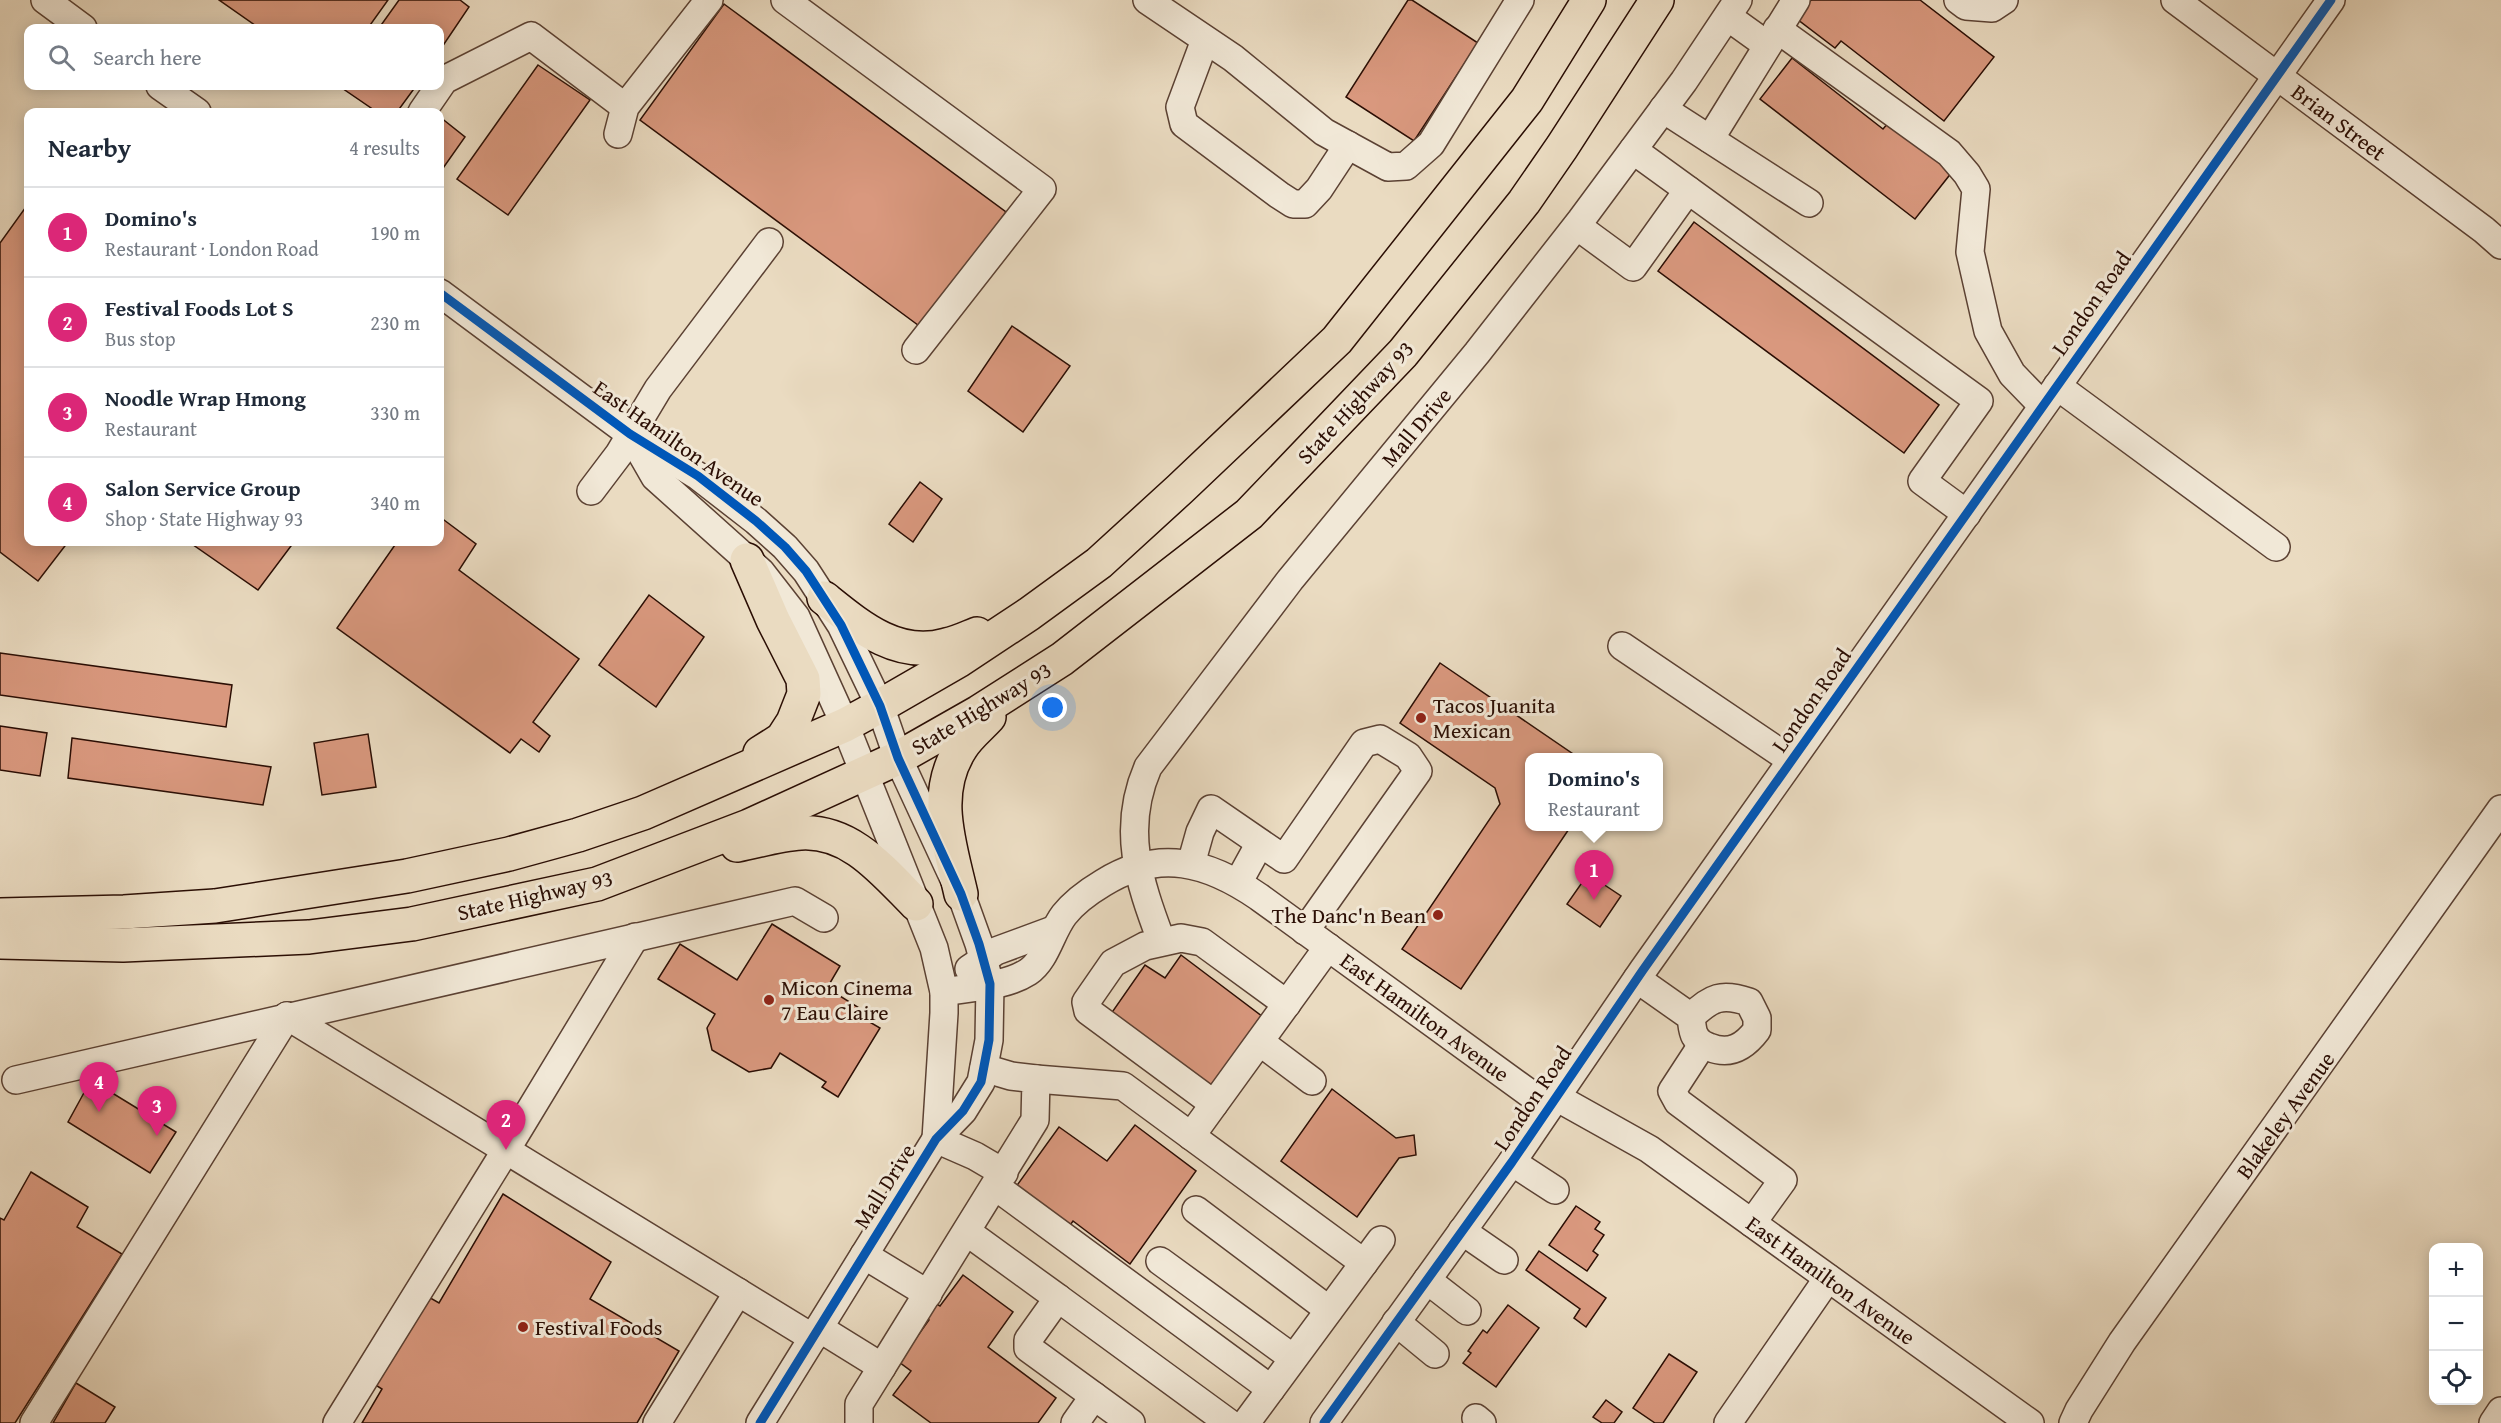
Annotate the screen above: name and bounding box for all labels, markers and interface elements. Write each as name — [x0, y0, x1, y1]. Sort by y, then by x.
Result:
search box — [24, 24, 444, 90]
icon: search — [45, 41, 78, 74]
text: Search here — [93, 41, 202, 73]
street label: Brian Street — [2285, 76, 2393, 168]
text: Nearby — [48, 128, 131, 167]
text: 4 results — [349, 133, 420, 162]
text: Domino's — [105, 202, 197, 234]
text: 1 — [62, 218, 73, 247]
text: 190 m — [370, 218, 420, 247]
text: Restaurant · London Road — [105, 234, 319, 263]
street label: London Road — [2043, 244, 2139, 362]
text: Festival Foods Lot S — [105, 292, 293, 324]
text: 2 — [62, 308, 73, 337]
text: 230 m — [370, 308, 420, 337]
text: Bus stop — [105, 324, 176, 353]
street label: State Highway 93 — [1289, 333, 1421, 471]
street label: East Hamilton Avenue — [587, 372, 771, 514]
street label: Mall Drive — [1373, 380, 1459, 474]
text: Noodle Wrap Hmong — [105, 382, 306, 414]
text: 3 — [62, 398, 73, 427]
text: 330 m — [370, 398, 420, 427]
text: Restaurant — [105, 414, 197, 443]
text: Salon Service Group — [105, 472, 301, 504]
text: 4 — [62, 488, 73, 517]
text: 340 m — [370, 488, 420, 517]
text: Shop · State Highway 93 — [105, 504, 303, 533]
street label: London Road — [1763, 641, 1859, 759]
street label: State Highway 93 — [905, 653, 1057, 763]
place label: Tacos Juanita Mexican — [1433, 689, 1556, 746]
your location — [1038, 693, 1067, 722]
marker: Tacos Juanita Mexican — [1414, 711, 1428, 725]
popup — [1525, 753, 1663, 831]
text: Domino's — [1548, 762, 1640, 794]
text: Restaurant — [1548, 794, 1640, 823]
pin: 1 — [1574, 850, 1614, 900]
street label: State Highway 93 — [454, 862, 616, 928]
place label: The Danc'n Bean — [1272, 899, 1427, 931]
marker: The Danc'n Bean — [1431, 908, 1445, 922]
street label: East Hamilton Avenue — [1334, 945, 1516, 1089]
place label: Micon Cinema 7 Eau Claire — [781, 971, 913, 1028]
marker: Micon Cinema 7 Eau Claire — [762, 993, 776, 1007]
street label: London Road — [1485, 1039, 1579, 1157]
street label: Blakeley Avenue — [2228, 1045, 2342, 1185]
pin: 4 — [80, 1062, 118, 1112]
pin: 3 — [138, 1086, 176, 1136]
pin: 2 — [486, 1100, 526, 1150]
street label: Mall Drive — [845, 1137, 923, 1235]
street label: East Hamilton Avenue — [1740, 1208, 1922, 1352]
map controls — [2429, 1243, 2483, 1405]
button: + — [2429, 1243, 2483, 1297]
button: − — [2429, 1297, 2483, 1351]
place label: Festival Foods — [535, 1311, 663, 1343]
marker: Festival Foods — [516, 1320, 530, 1334]
button: locate — [2429, 1351, 2483, 1405]

